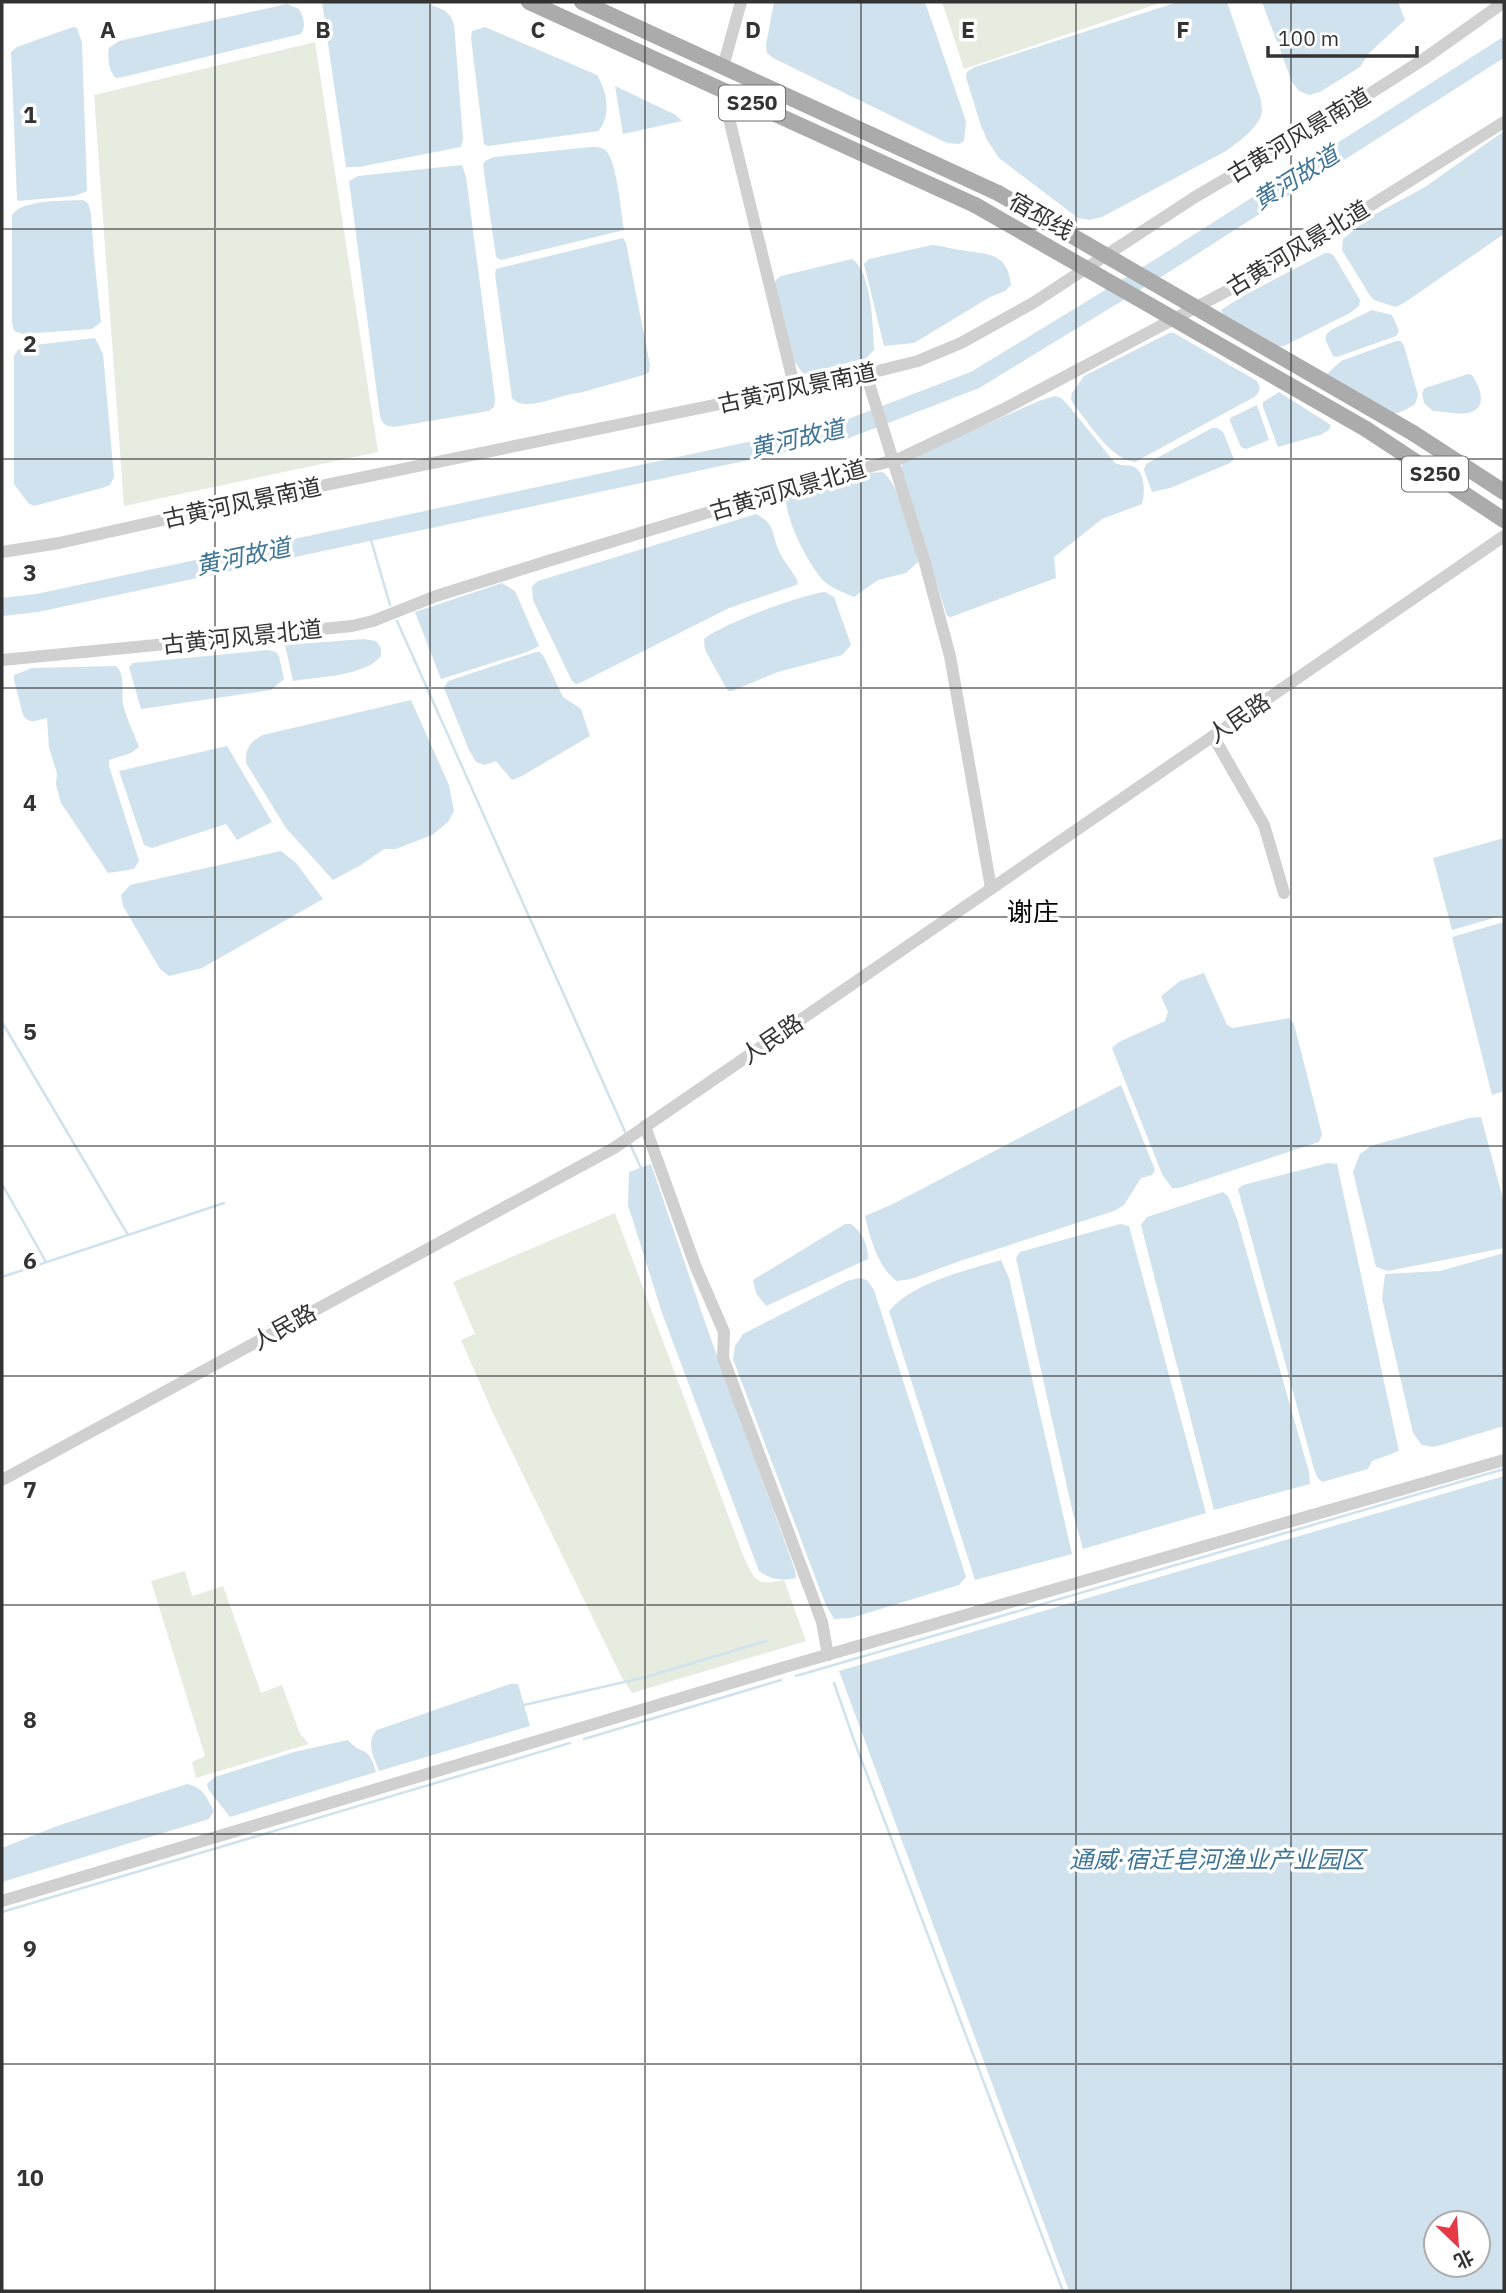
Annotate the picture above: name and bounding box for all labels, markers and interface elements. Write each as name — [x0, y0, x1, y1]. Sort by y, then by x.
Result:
text: A — [100, 14, 116, 44]
text: B — [315, 14, 331, 44]
text: C — [531, 14, 546, 44]
text: D — [745, 14, 761, 44]
text: E — [961, 14, 975, 44]
text: F — [1176, 14, 1190, 44]
scale bar — [1268, 14, 1417, 58]
text: 100 m — [1278, 24, 1339, 52]
street label: 古黄河风景南道 — [1222, 80, 1375, 188]
road number: S250 — [719, 86, 785, 120]
text: 1 — [23, 99, 37, 129]
water label: 黄河故道 — [1246, 137, 1347, 216]
street label: 宿邳线 — [1004, 185, 1079, 245]
street label: 古黄河风景北道 — [1221, 193, 1374, 301]
text: 2 — [23, 328, 37, 358]
street label: 古黄河风景南道 — [715, 356, 879, 418]
water label: 黄河故道 — [746, 411, 850, 464]
street label: 古黄河风景北道 — [706, 452, 869, 526]
road number: S250 — [1402, 456, 1468, 491]
street label: 古黄河风景南道 — [160, 471, 324, 533]
water label: 黄河故道 — [193, 530, 296, 582]
text: 3 — [23, 557, 37, 587]
street label: 古黄河风景北道 — [160, 613, 324, 659]
street label: 人民路 — [1201, 685, 1275, 749]
text: 4 — [23, 787, 37, 817]
district label: 谢庄 — [1007, 894, 1059, 928]
street label: 人民路 — [734, 1006, 808, 1070]
text: 5 — [23, 1016, 37, 1046]
text: 6 — [23, 1245, 37, 1275]
street label: 人民路 — [246, 1296, 321, 1356]
text: 7 — [23, 1474, 37, 1504]
text: 8 — [23, 1704, 37, 1734]
water label: 通威·宿迁皂河渔业产业园区 — [1069, 1843, 1368, 1875]
text: 9 — [23, 1933, 37, 1963]
text: 10 — [16, 2162, 44, 2192]
north arrow — [1422, 2209, 1492, 2279]
text: 北 — [1450, 2245, 1478, 2274]

